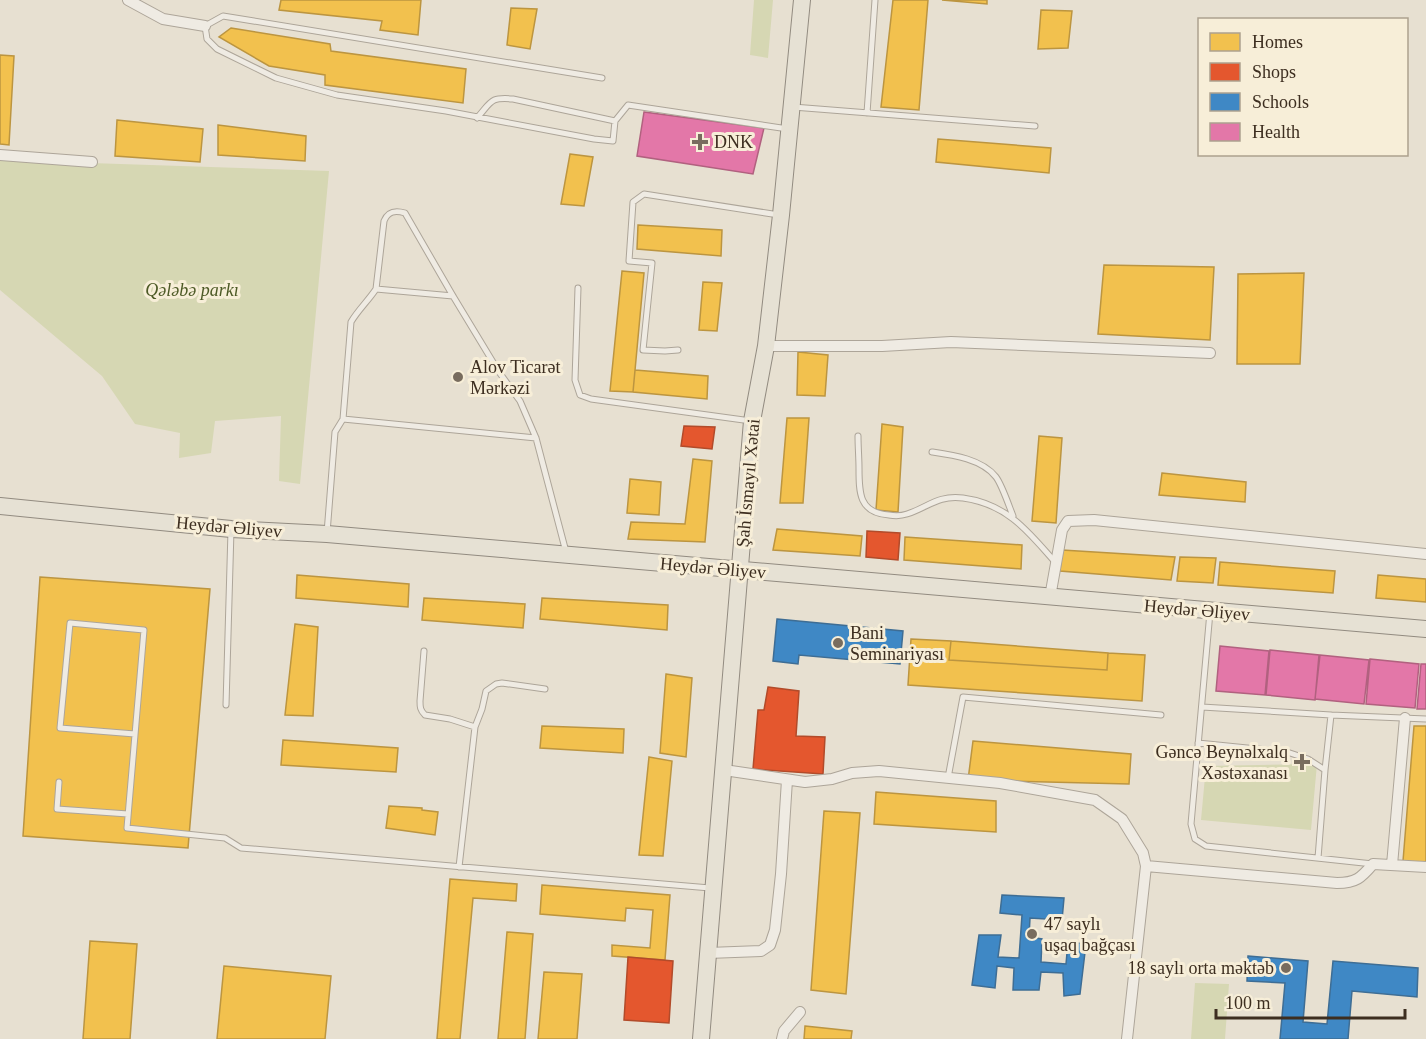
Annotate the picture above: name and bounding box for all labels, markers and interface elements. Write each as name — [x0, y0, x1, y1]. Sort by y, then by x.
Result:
legend — [1198, 18, 1408, 156]
text: Homes — [1252, 32, 1303, 52]
text: Shops — [1252, 62, 1296, 82]
text: Schools — [1252, 92, 1309, 112]
text: Health — [1252, 122, 1300, 142]
place label: DNK — [714, 132, 753, 152]
marker: DNK — [691, 133, 709, 151]
park label: Qələbə parkı — [145, 280, 239, 300]
place label: Alov Ticarət Mərkəzi — [470, 357, 561, 398]
marker: Alov Ticarət Mərkəzi — [451, 370, 465, 384]
street label: Şah İsmayıl Xətai — [732, 418, 764, 548]
street label: Heydər Əliyev — [175, 512, 283, 542]
street label: Heydər Əliyev — [659, 553, 767, 583]
street label: Heydər Əliyev — [1143, 595, 1251, 625]
place label: Bani Seminariyası — [850, 623, 944, 664]
marker: Bani Seminariyası — [831, 636, 845, 650]
place label: Gəncə Beynəlxalq Xəstəxanası — [1156, 742, 1288, 783]
marker: Gəncə Beynəlxalq Xəstəxanası — [1293, 753, 1311, 771]
place label: 47 saylı uşaq bağçası — [1044, 914, 1135, 955]
marker: 47 saylı uşaq bağçası — [1025, 927, 1039, 941]
place label: 18 saylı orta məktəb — [1128, 958, 1274, 978]
marker: 18 saylı orta məktəb — [1279, 961, 1293, 975]
scale bar — [1216, 982, 1405, 1020]
text: 100 m — [1225, 993, 1271, 1013]

